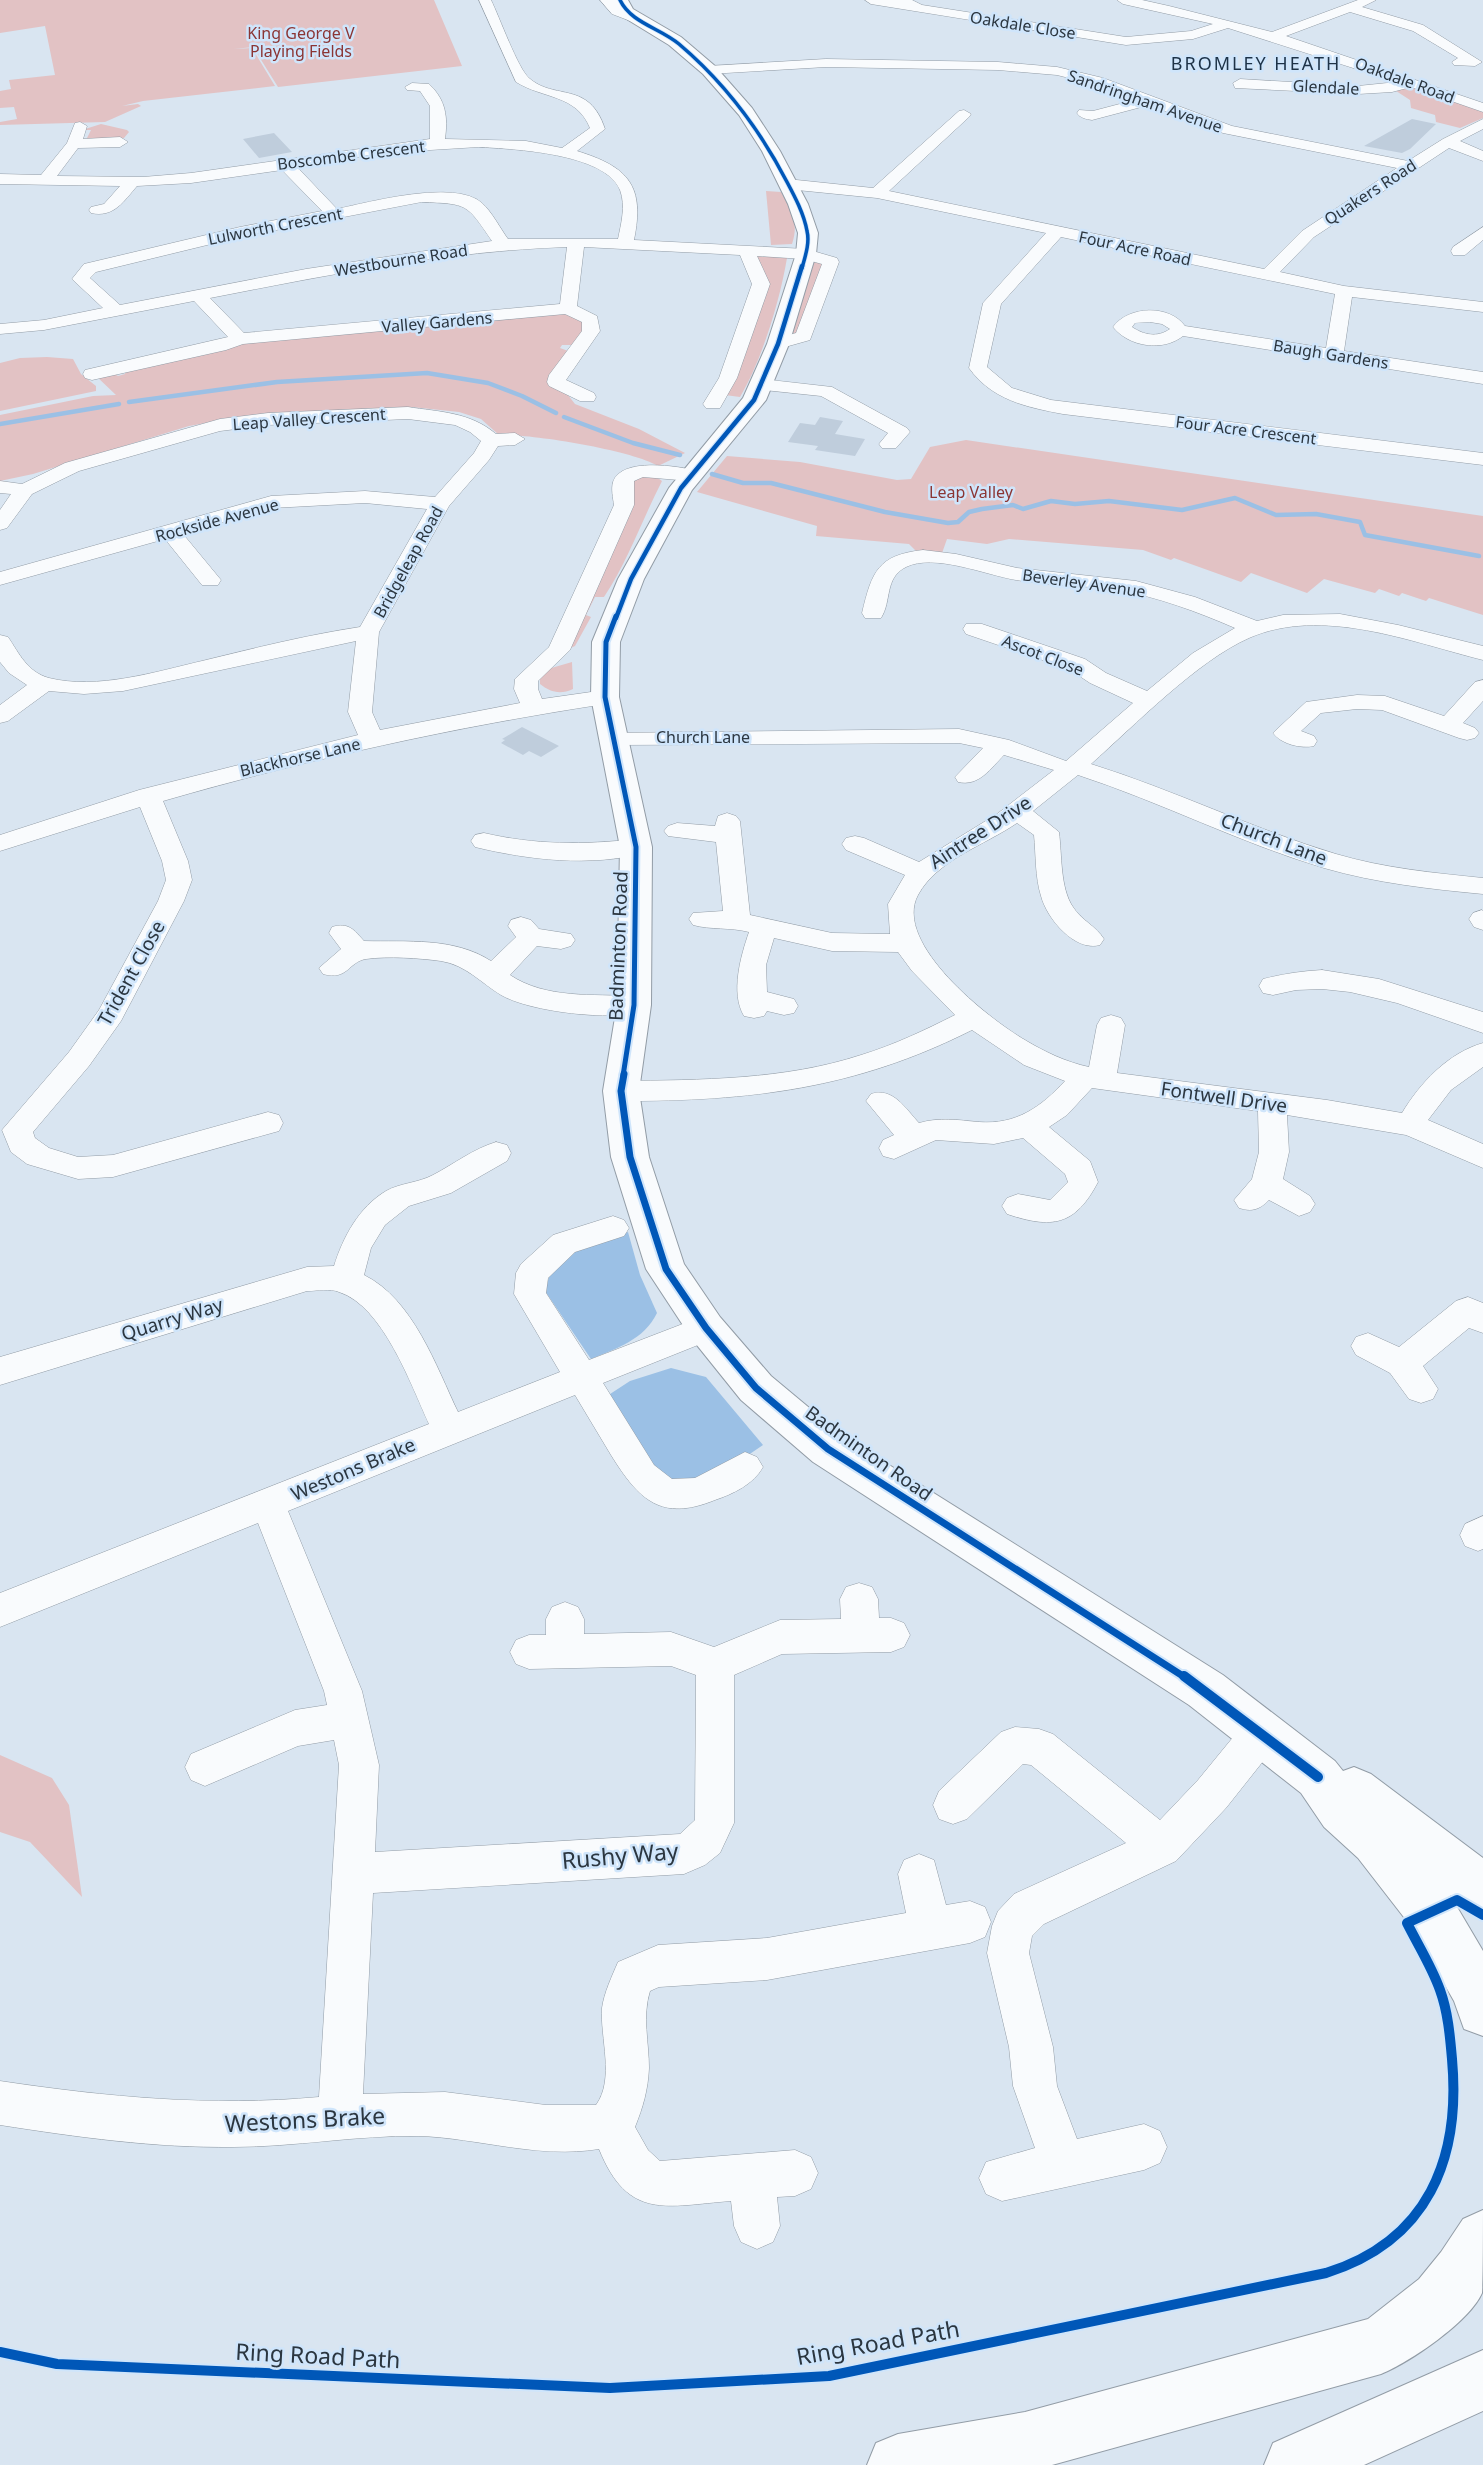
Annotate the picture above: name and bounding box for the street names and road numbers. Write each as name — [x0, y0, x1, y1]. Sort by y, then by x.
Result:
street label: Oakdale Close — [969, 6, 1077, 44]
street label: Oakdale Road — [1352, 52, 1458, 108]
street label: Sandringham Avenue — [1065, 64, 1225, 138]
street label: Glendale — [1292, 74, 1360, 100]
street label: Boscombe Crescent — [276, 135, 426, 175]
street label: Quakers Road — [1320, 154, 1420, 230]
street label: Lulworth Crescent — [206, 202, 344, 250]
street label: Four Acre Road — [1077, 225, 1193, 271]
street label: Westbourne Road — [333, 239, 469, 281]
street label: Valley Gardens — [381, 306, 493, 338]
street label: Baugh Gardens — [1272, 334, 1390, 374]
street label: Leap Valley Crescent — [232, 403, 386, 435]
street label: Four Acre Crescent — [1174, 410, 1318, 450]
street label: Rockside Avenue — [153, 493, 281, 547]
street label: Bridgeleap Road — [368, 502, 448, 622]
street label: Beverley Avenue — [1021, 563, 1147, 603]
street label: Ascot Close — [999, 629, 1087, 681]
street label: Church Lane — [656, 726, 750, 748]
street label: Blackhorse Lane — [238, 732, 362, 782]
street label: Aintree Drive — [924, 789, 1036, 875]
street label: Church Lane — [1217, 807, 1331, 871]
street label: Badminton Road — [602, 871, 634, 1021]
street label: Trident Close — [91, 916, 171, 1030]
street label: Fontwell Drive — [1159, 1075, 1289, 1119]
street label: Quarry Way — [118, 1291, 226, 1347]
street label: Badminton Road — [800, 1399, 938, 1507]
street label: Westons Brake — [287, 1431, 419, 1507]
street label: Rushy Way — [560, 1834, 680, 1876]
street label: Westons Brake — [224, 2099, 386, 2139]
street label: Ring Road Path — [794, 2312, 962, 2372]
street label: Ring Road Path — [235, 2335, 401, 2375]

